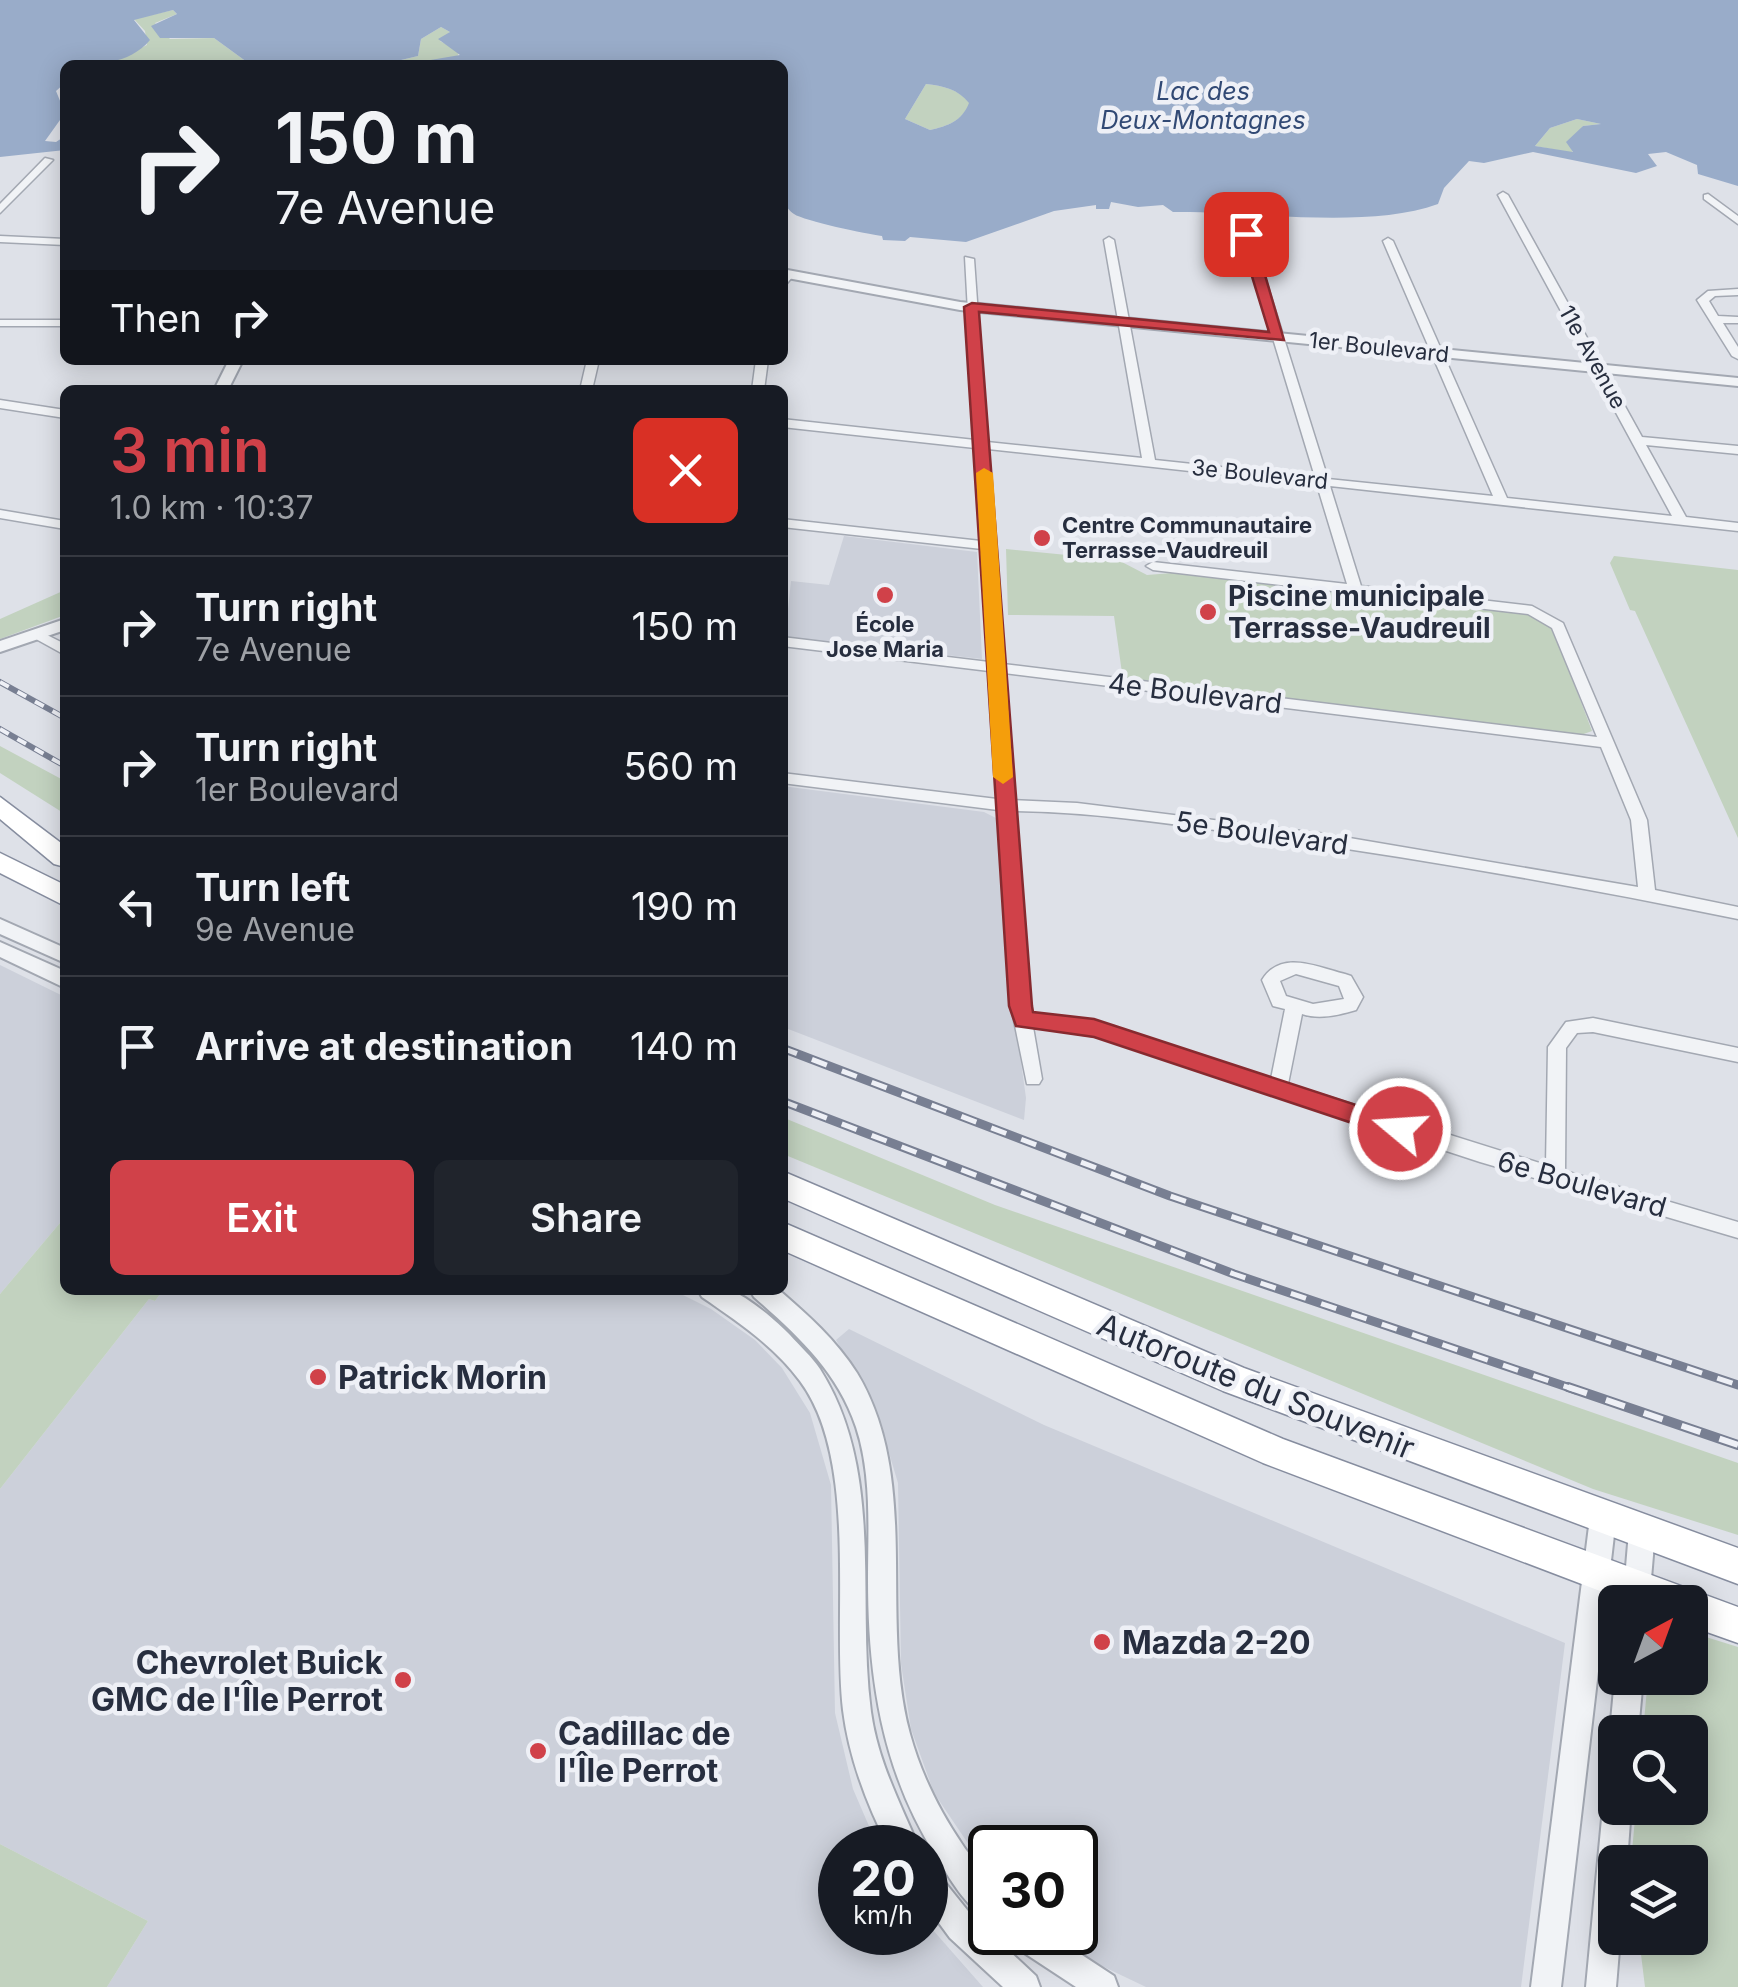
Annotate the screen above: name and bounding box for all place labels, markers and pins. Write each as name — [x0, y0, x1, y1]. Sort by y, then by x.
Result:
pin — [1204, 192, 1289, 277]
place label: Centre Communautaire Terrasse-Vaudreuil — [1062, 512, 1312, 563]
marker: Centre Communautaire Terrasse-Vaudreuil — [1031, 527, 1053, 549]
place label: Piscine municipale Terrasse-Vaudreuil — [1228, 579, 1491, 645]
marker: École Jose Maria — [874, 584, 896, 606]
marker: Piscine municipale Terrasse-Vaudreuil — [1197, 601, 1219, 623]
place label: École Jose Maria — [826, 611, 944, 662]
place label: Patrick Morin — [338, 1358, 547, 1397]
marker: Patrick Morin — [307, 1366, 329, 1388]
place label: Mazda 2-20 — [1122, 1623, 1311, 1662]
marker: Mazda 2-20 — [1091, 1631, 1113, 1653]
place label: Chevrolet Buick GMC de l'Île Perrot — [91, 1643, 383, 1719]
marker: Chevrolet Buick GMC de l'Île Perrot — [392, 1669, 414, 1691]
place label: Cadillac de l'Île Perrot — [558, 1714, 731, 1790]
marker: Cadillac de l'Île Perrot — [527, 1740, 549, 1762]

